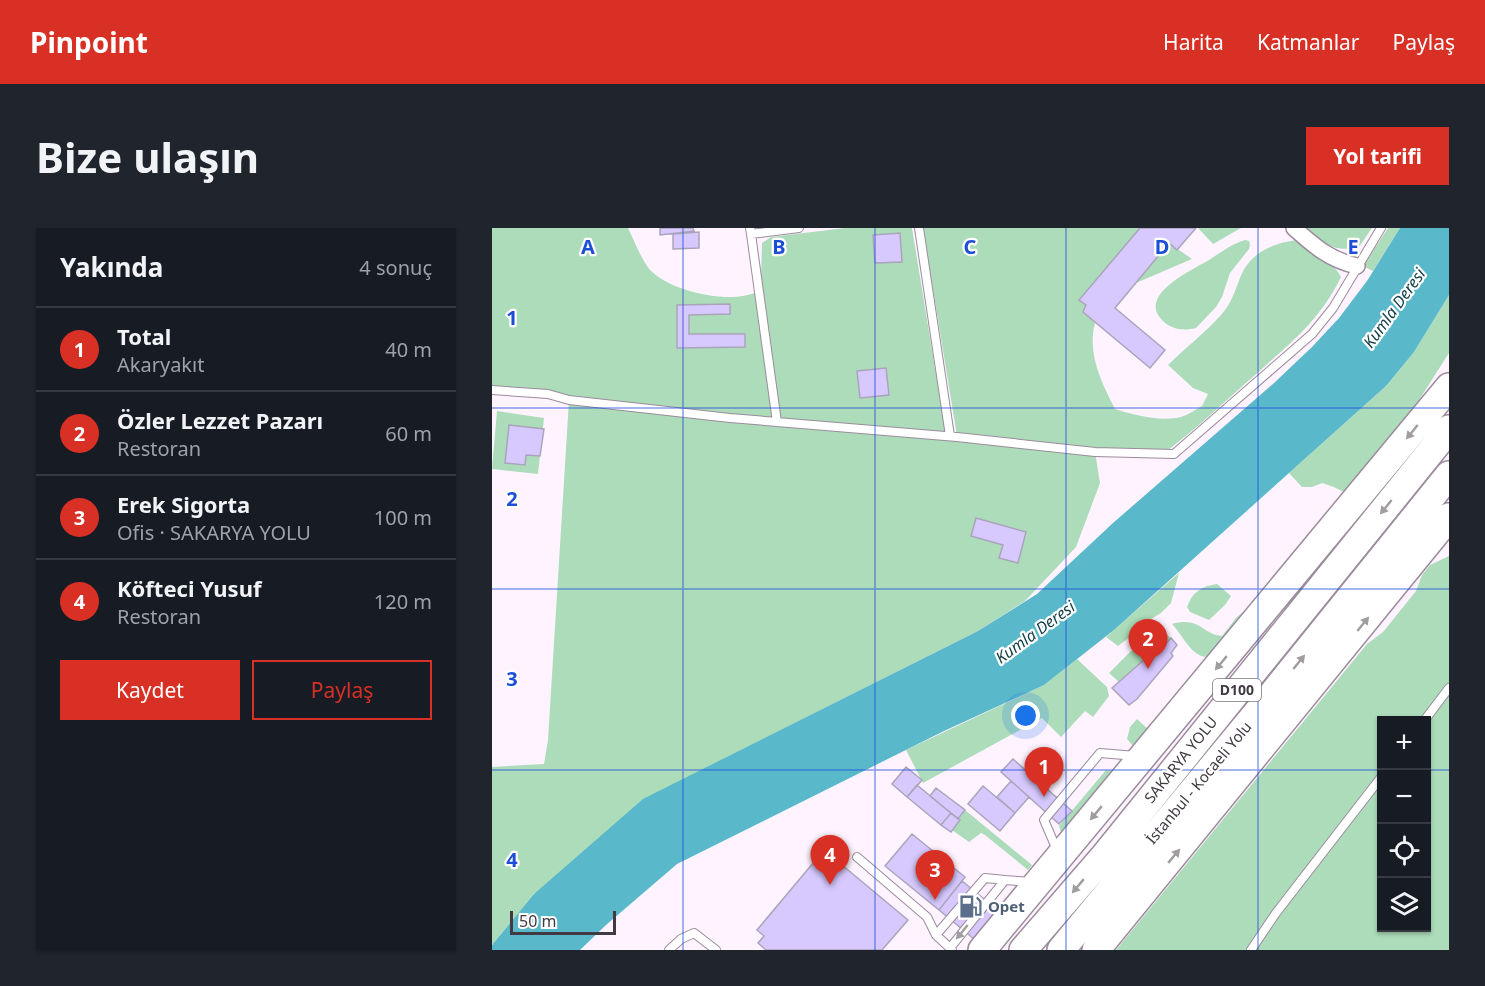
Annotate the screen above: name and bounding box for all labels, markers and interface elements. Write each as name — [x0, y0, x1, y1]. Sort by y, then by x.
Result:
text: Pinpoint — [30, 23, 148, 61]
text: Harita — [1163, 28, 1224, 56]
text: Katmanlar — [1257, 28, 1360, 56]
text: Paylaş — [1393, 28, 1455, 56]
button: Yol tarifi — [1306, 127, 1449, 185]
text: Bize ulaşın — [36, 128, 259, 185]
text: A — [581, 233, 595, 260]
text: B — [772, 233, 786, 260]
text: C — [964, 233, 977, 260]
text: D — [1155, 233, 1169, 260]
text: E — [1347, 233, 1359, 260]
text: Yakında — [60, 249, 163, 285]
text: 4 sonuç — [359, 254, 432, 281]
water label: Kumla Deresi — [1358, 263, 1431, 352]
text: 1 — [506, 304, 518, 331]
text: Total — [117, 321, 171, 351]
text: 1 — [74, 336, 85, 363]
text: 40 m — [385, 336, 432, 363]
text: Akaryakıt — [117, 351, 204, 378]
text: Özler Lezzet Pazarı — [117, 405, 323, 435]
text: 2 — [74, 420, 85, 447]
text: 60 m — [385, 420, 432, 447]
one-way arrow — [1405, 424, 1418, 440]
text: Restoran — [117, 435, 201, 462]
text: 2 — [506, 485, 518, 512]
text: Erek Sigorta — [117, 489, 250, 519]
one-way arrow — [1379, 499, 1392, 515]
text: 3 — [74, 504, 85, 531]
text: 100 m — [374, 504, 432, 531]
text: Ofis · SAKARYA YOLU — [117, 519, 311, 546]
text: Köfteci Yusuf — [117, 573, 261, 603]
text: 4 — [74, 588, 85, 615]
text: 120 m — [374, 588, 432, 615]
water label: Kumla Deresi — [991, 595, 1080, 668]
text: Restoran — [117, 603, 201, 630]
one-way arrow — [1357, 616, 1370, 632]
pin: 2 — [1128, 620, 1168, 669]
one-way arrow — [1292, 654, 1305, 670]
one-way arrow — [1215, 656, 1228, 671]
button: Kaydet — [60, 660, 240, 720]
button: Paylaş — [252, 660, 432, 720]
text: 3 — [506, 665, 518, 692]
road number: D100 — [1213, 679, 1261, 701]
your location — [1011, 701, 1040, 730]
street label: SAKARYA YOLU — [1139, 712, 1221, 807]
map controls — [1377, 716, 1431, 932]
button: + — [1377, 716, 1431, 770]
street label: İstanbul - Kocaeli Yolu — [1141, 717, 1256, 848]
pin: 1 — [1024, 748, 1064, 797]
button: − — [1377, 770, 1431, 824]
one-way arrow — [1089, 805, 1102, 821]
button: locate — [1377, 824, 1431, 878]
pin: 4 — [810, 836, 850, 885]
text: 4 — [506, 846, 518, 873]
one-way arrow — [1167, 848, 1180, 864]
pin: 3 — [916, 850, 954, 900]
one-way arrow — [1071, 878, 1084, 894]
button: layers — [1377, 878, 1431, 932]
fuel station icon: Opet — [957, 894, 983, 920]
place label: Opet — [988, 896, 1025, 916]
scale bar — [510, 908, 616, 936]
text: 50 m — [519, 910, 556, 932]
one-way arrow — [956, 924, 969, 940]

